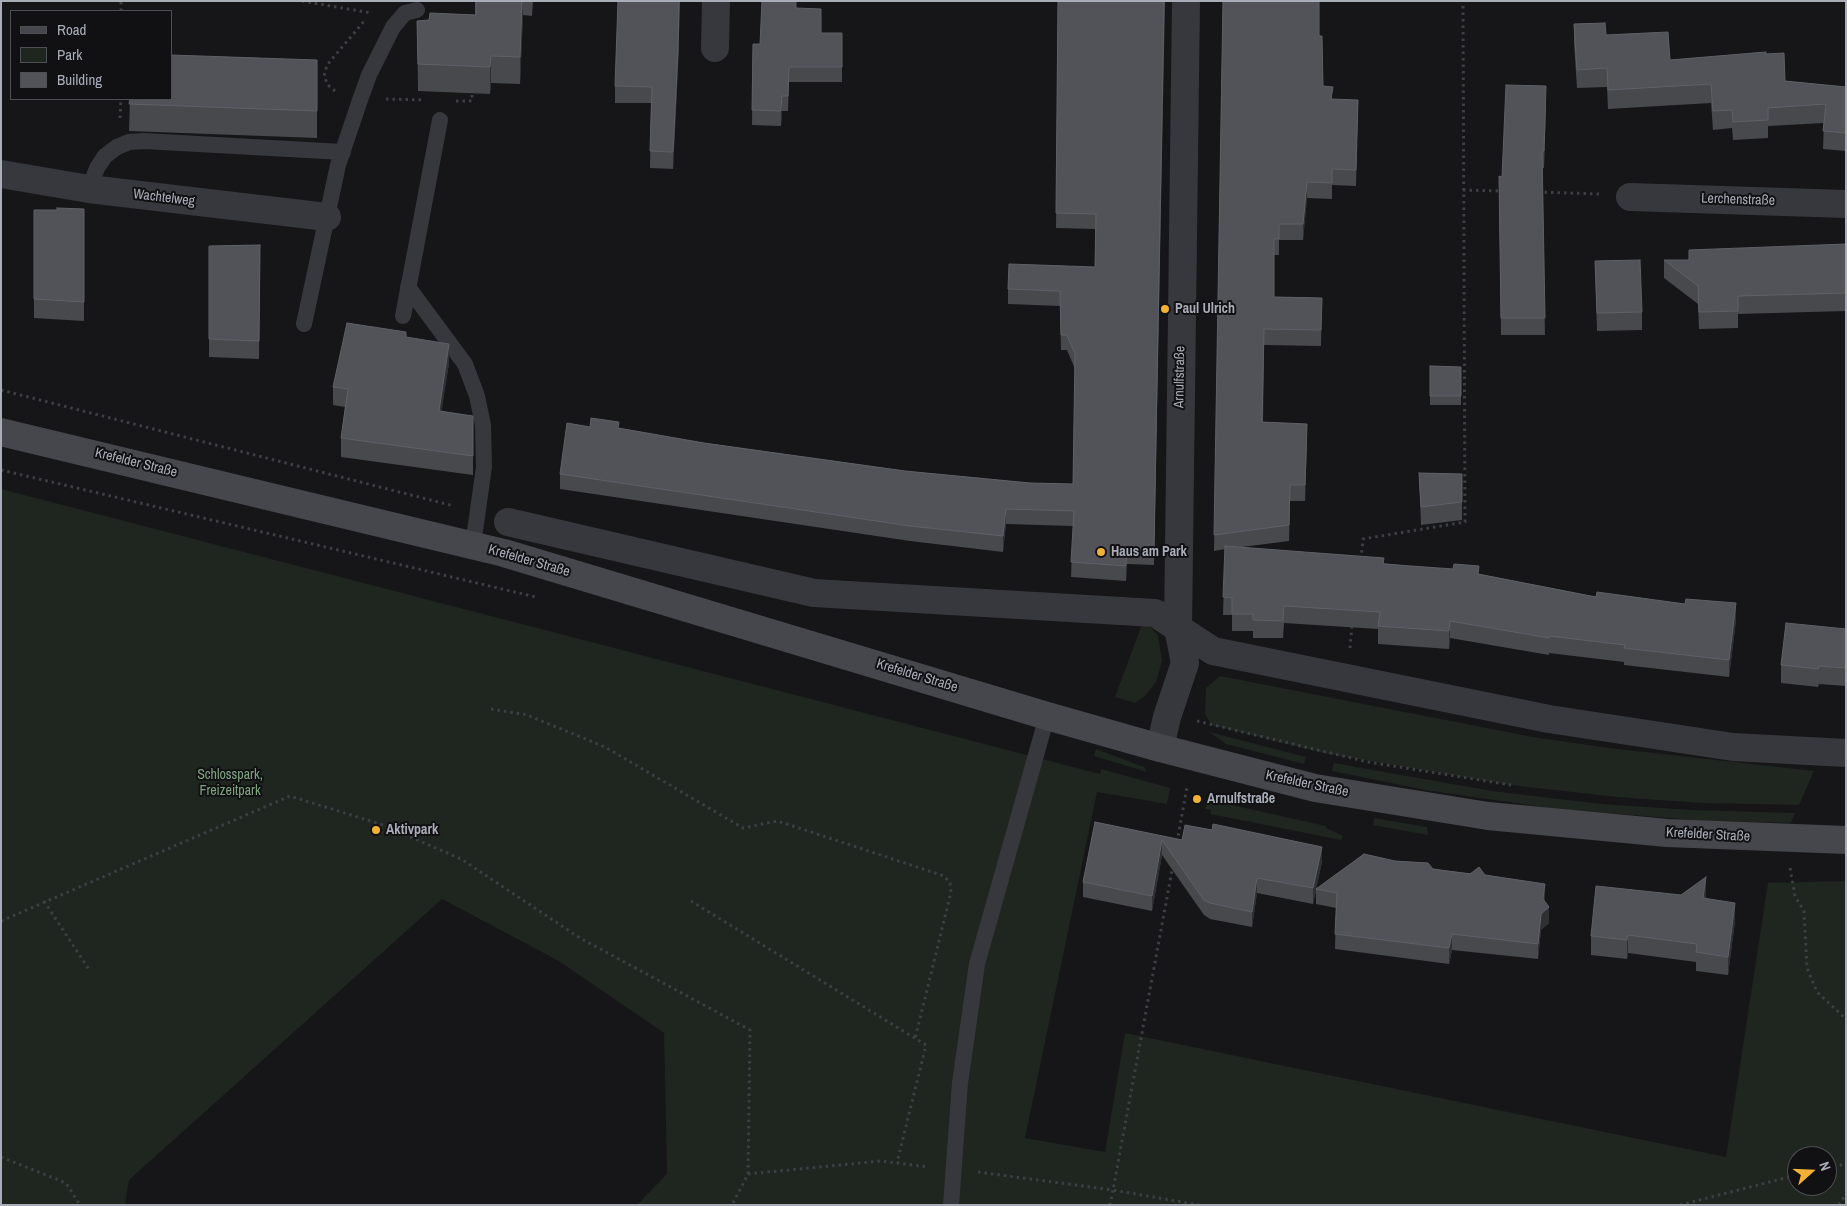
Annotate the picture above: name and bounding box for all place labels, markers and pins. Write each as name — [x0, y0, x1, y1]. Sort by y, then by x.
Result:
place label: Paul Ulrich — [1175, 301, 1235, 317]
marker: Paul Ulrich — [1159, 303, 1171, 315]
place label: Haus am Park — [1111, 544, 1187, 560]
marker: Haus am Park — [1095, 546, 1107, 558]
place label: Arnulfstraße — [1207, 791, 1275, 807]
marker: Arnulfstraße — [1191, 793, 1203, 805]
place label: Aktivpark — [386, 822, 438, 838]
marker: Aktivpark — [370, 824, 382, 836]

